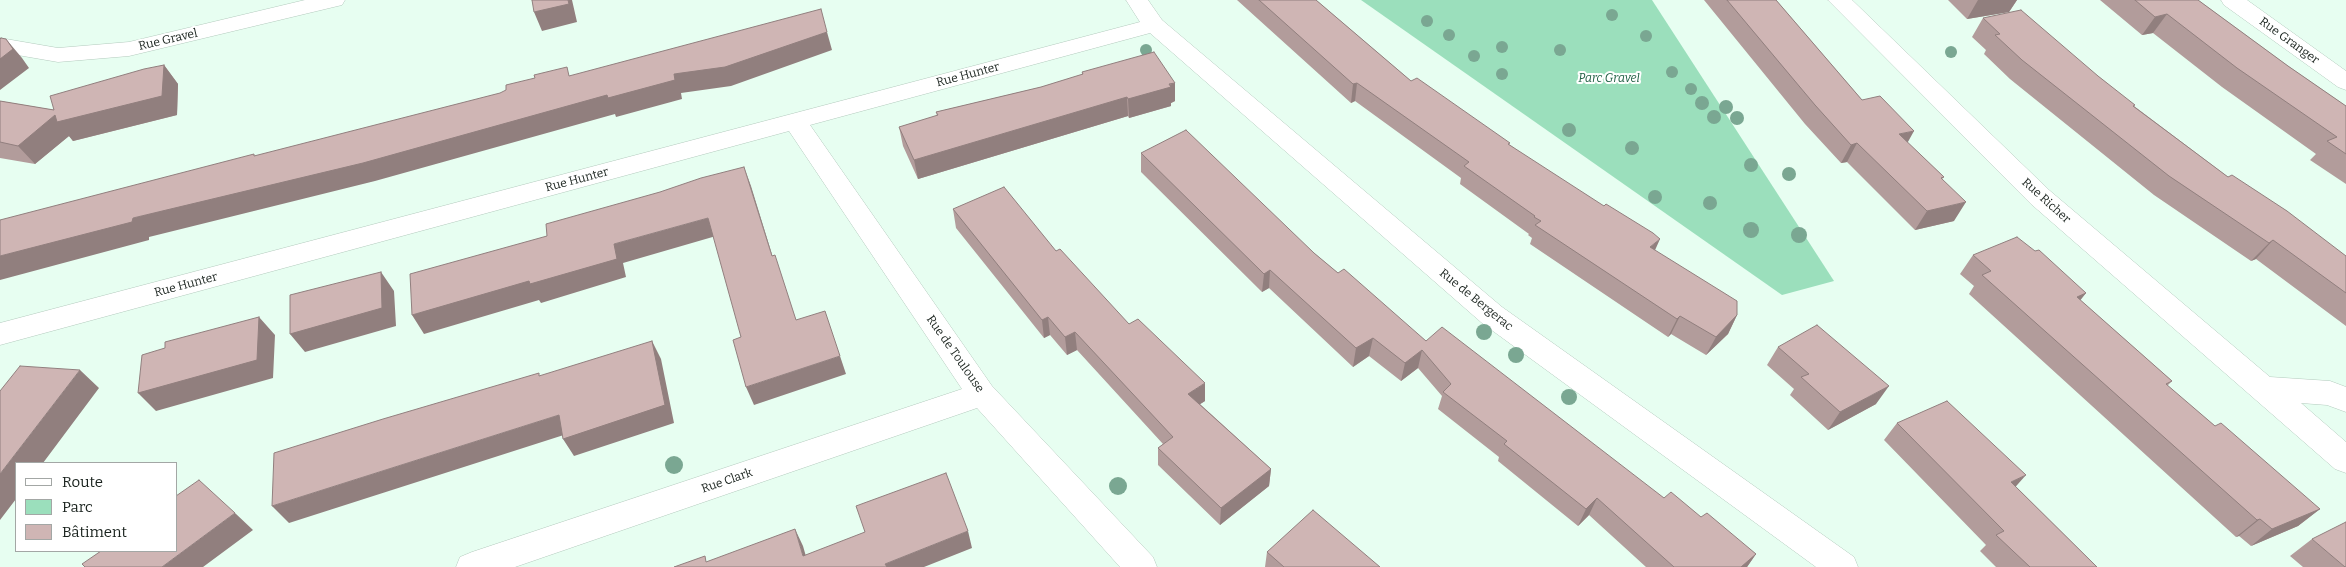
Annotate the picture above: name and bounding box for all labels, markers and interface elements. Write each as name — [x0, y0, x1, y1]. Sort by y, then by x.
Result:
street label: Rue Granger — [2256, 14, 2322, 68]
street label: Rue Gravel — [137, 26, 199, 54]
street label: Rue Hunter — [935, 60, 1001, 90]
park label: Parc Gravel — [1578, 72, 1640, 86]
street label: Rue Hunter — [544, 165, 610, 195]
street label: Rue Richer — [2019, 175, 2073, 227]
street label: Rue de Bergerac — [1436, 266, 1516, 334]
street label: Rue Hunter — [153, 270, 219, 300]
street label: Rue de Toulouse — [923, 313, 987, 395]
legend — [15, 462, 178, 552]
street label: Rue Clark — [699, 466, 755, 496]
text: Route — [62, 473, 103, 491]
text: Parc — [62, 498, 93, 516]
text: Bâtiment — [62, 523, 127, 541]

